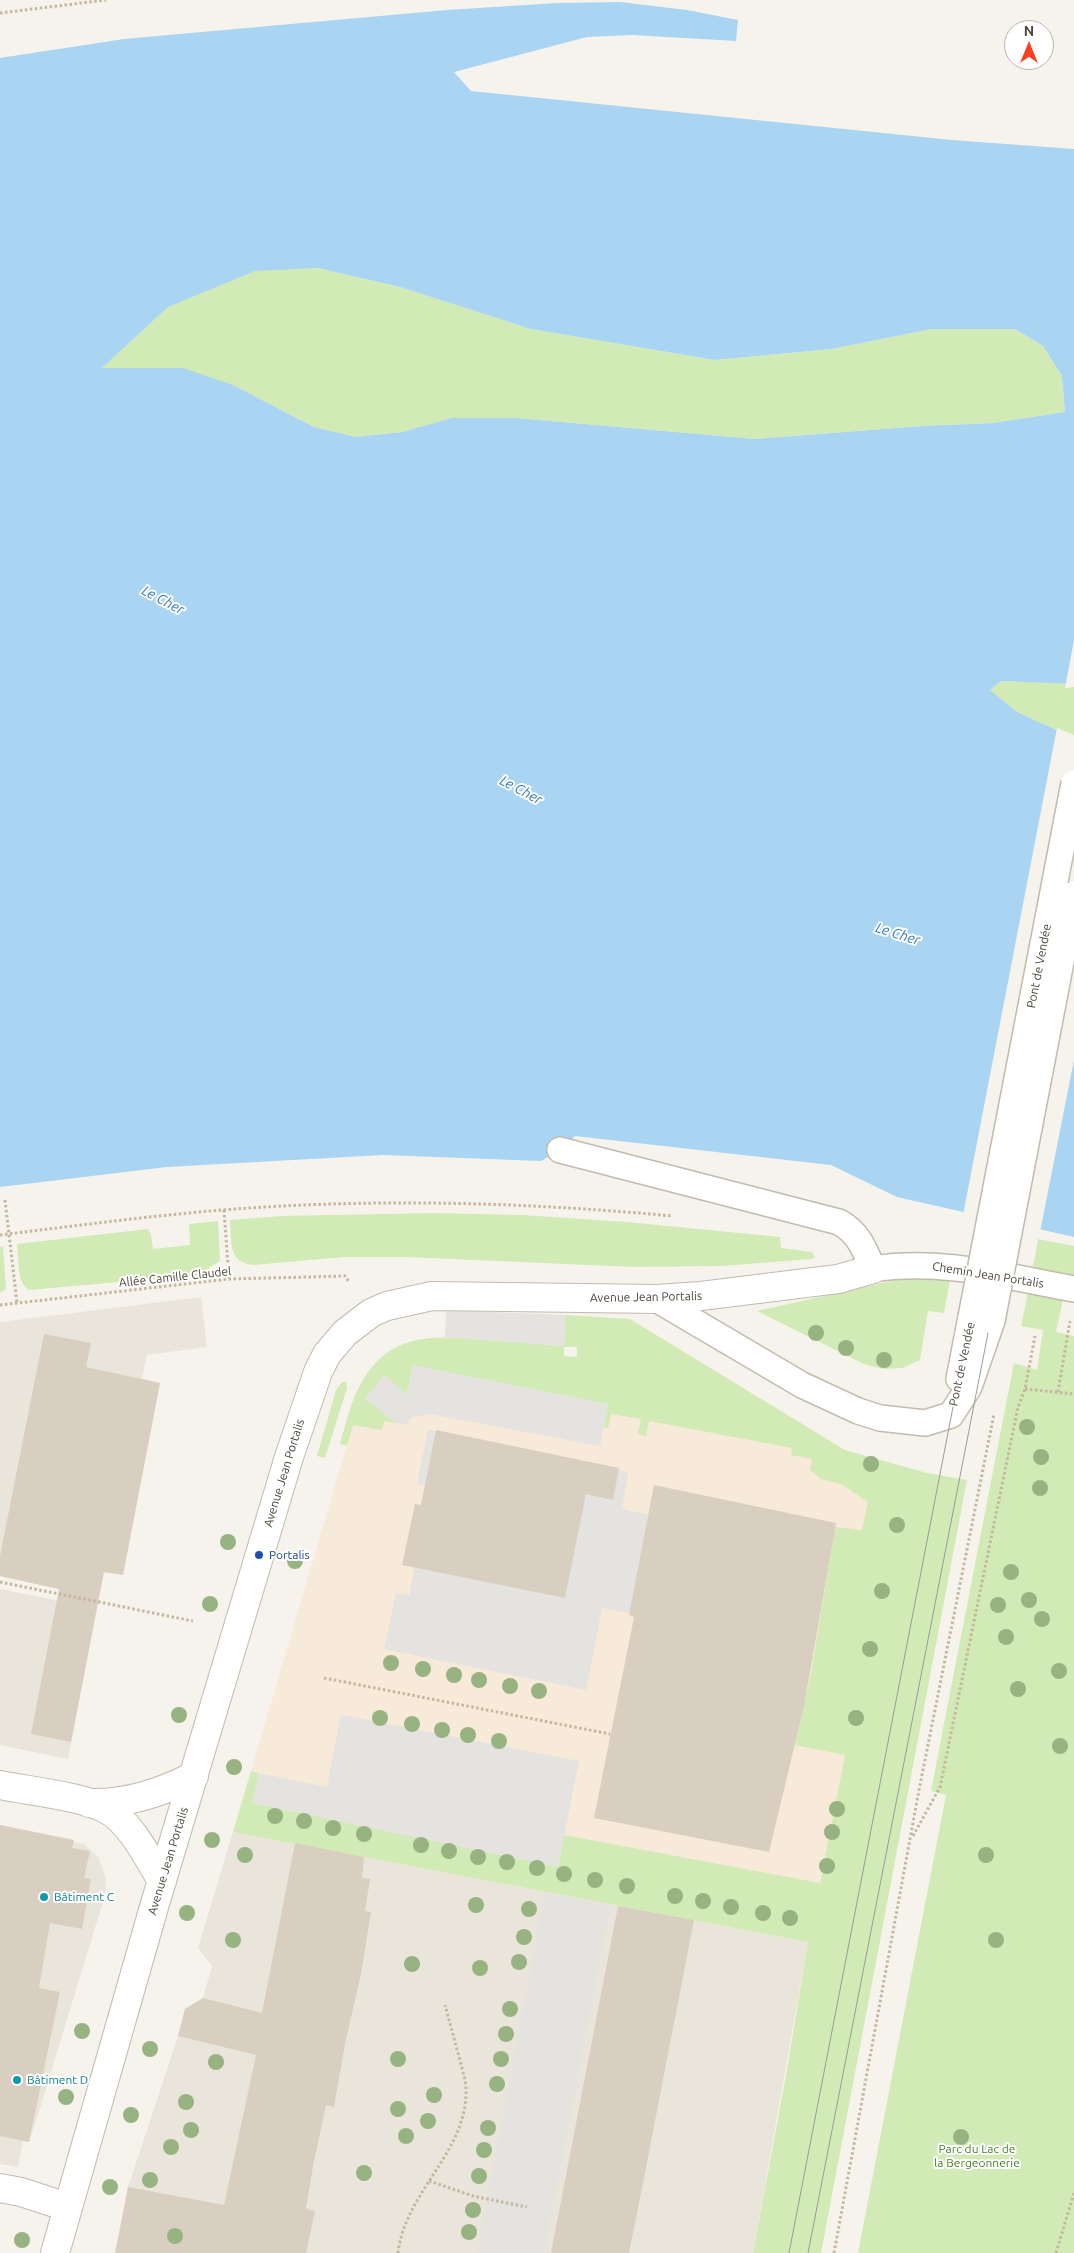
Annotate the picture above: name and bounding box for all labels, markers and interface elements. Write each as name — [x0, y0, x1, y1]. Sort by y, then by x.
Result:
north arrow — [1004, 20, 1054, 70]
text: N — [1024, 23, 1034, 39]
water label: Le Cher — [139, 582, 187, 618]
water label: Le Cher — [497, 772, 545, 808]
water label: Le Cher — [874, 919, 922, 949]
street label: Pont de Vendée — [1024, 923, 1054, 1009]
street label: Chemin Jean Portalis — [931, 1259, 1045, 1291]
street label: Allée Camille Claudel — [118, 1264, 232, 1290]
street label: Avenue Jean Portalis — [590, 1289, 702, 1305]
street label: Pont de Vendée — [946, 1321, 978, 1407]
street label: Avenue Jean Portalis — [261, 1417, 307, 1529]
place label: Portalis — [269, 1548, 310, 1562]
marker: Portalis — [253, 1549, 265, 1561]
street label: Avenue Jean Portalis — [145, 1805, 191, 1917]
place label: Bâtiment C — [54, 1890, 114, 1904]
marker: Bâtiment C — [38, 1891, 50, 1903]
place label: Bâtiment D — [27, 2073, 88, 2087]
marker: Bâtiment D — [11, 2074, 23, 2086]
park label: Parc du Lac de la Bergeonnerie — [934, 2142, 1020, 2170]

